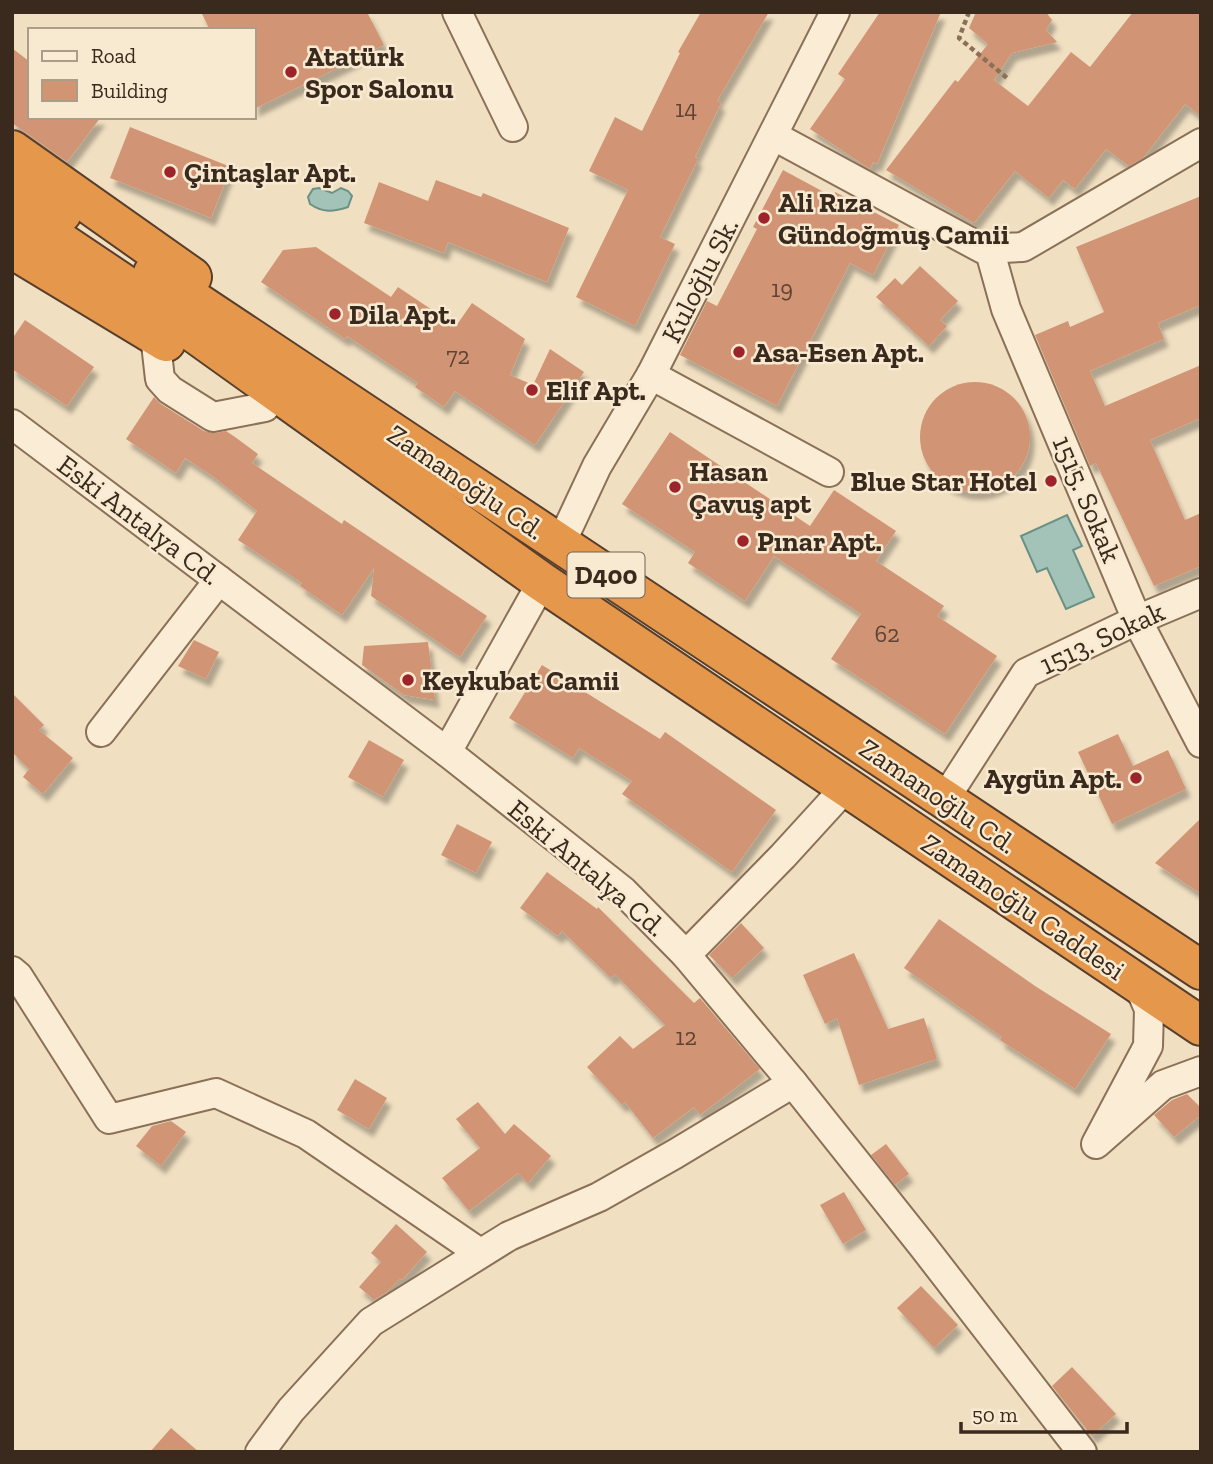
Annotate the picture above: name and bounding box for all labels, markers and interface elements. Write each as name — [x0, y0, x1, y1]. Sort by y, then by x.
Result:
legend — [28, 28, 256, 119]
place label: Atatürk Spor Salonu — [305, 40, 454, 105]
text: Road — [91, 43, 137, 68]
marker: Atatürk Spor Salonu — [283, 64, 299, 80]
text: Building — [91, 78, 168, 103]
house number: 14 — [675, 94, 697, 123]
place label: Çintaşlar Apt. — [184, 156, 356, 189]
marker: Çintaşlar Apt. — [162, 164, 178, 180]
place label: Ali Rıza Gündoğmuş Camii — [778, 186, 1009, 251]
marker: Ali Rıza Gündoğmuş Camii — [756, 210, 772, 226]
street label: Kuloğlu Sk. — [655, 212, 745, 348]
house number: 19 — [771, 274, 793, 303]
place label: Dila Apt. — [349, 298, 456, 331]
marker: Dila Apt. — [327, 306, 343, 322]
place label: Asa-Esen Apt. — [753, 336, 924, 369]
house number: 72 — [446, 341, 470, 370]
marker: Asa-Esen Apt. — [731, 344, 747, 360]
place label: Elif Apt. — [546, 374, 646, 407]
marker: Elif Apt. — [524, 382, 540, 398]
street label: Zamanoğlu Cd. — [381, 417, 551, 547]
street label: 1515. Sokak — [1046, 431, 1129, 568]
street label: Eski Antalya Cd. — [51, 448, 227, 592]
place label: Hasan Çavuş apt — [689, 455, 812, 520]
place label: Blue Star Hotel — [850, 465, 1037, 498]
marker: Blue Star Hotel — [1043, 473, 1059, 489]
marker: Hasan Çavuş apt — [667, 479, 683, 495]
place label: Pınar Apt. — [757, 525, 882, 558]
marker: Pınar Apt. — [735, 533, 751, 549]
road number: D400 — [568, 552, 644, 597]
street label: 1513. Sokak — [1034, 595, 1170, 681]
house number: 62 — [874, 619, 900, 648]
place label: Keykubat Camii — [422, 664, 619, 697]
marker: Keykubat Camii — [400, 672, 416, 688]
street label: Zamanoğlu Cd. — [853, 731, 1023, 861]
place label: Aygün Apt. — [984, 762, 1122, 795]
marker: Aygün Apt. — [1128, 770, 1144, 786]
street label: Eski Antalya Cd. — [502, 793, 672, 943]
street label: Zamanoğlu Caddesi — [915, 827, 1131, 987]
house number: 12 — [675, 1022, 697, 1051]
scale bar — [961, 1390, 1127, 1434]
text: 50 m — [972, 1402, 1018, 1427]

